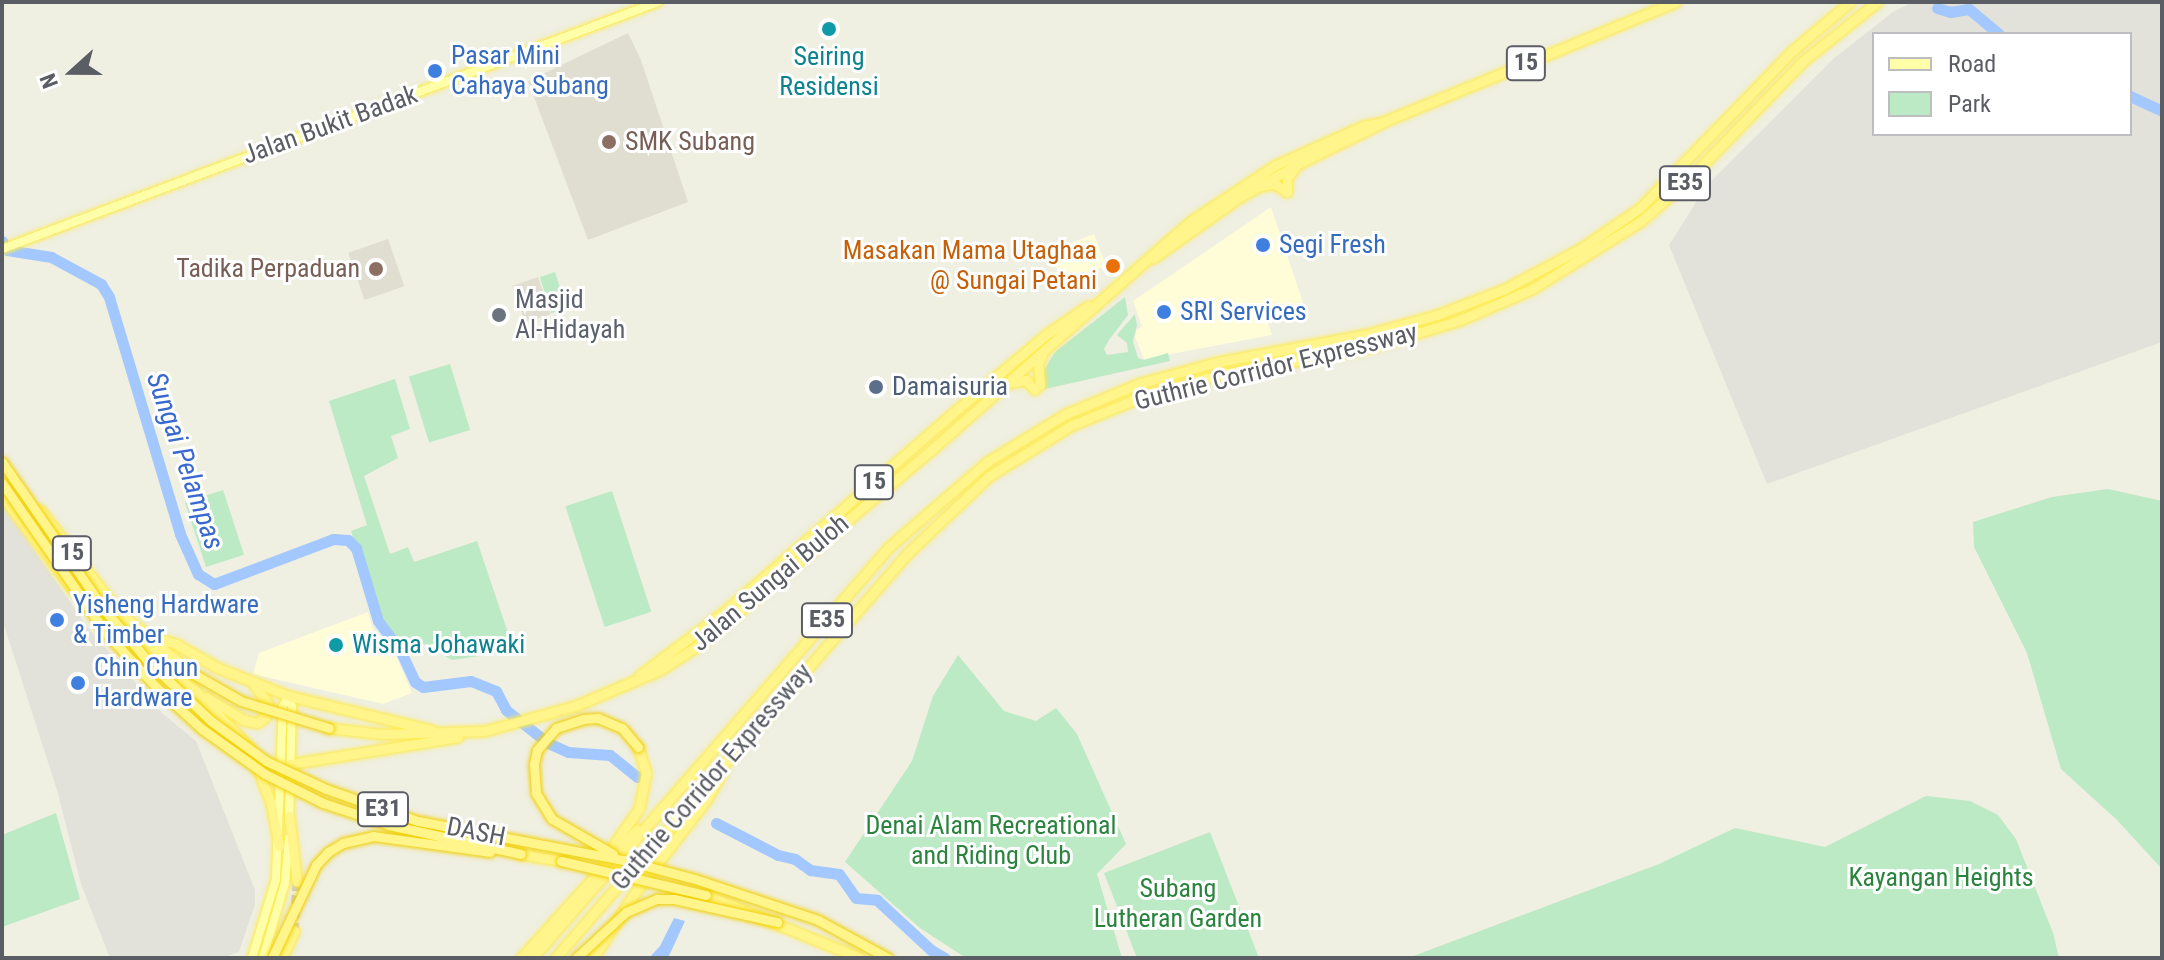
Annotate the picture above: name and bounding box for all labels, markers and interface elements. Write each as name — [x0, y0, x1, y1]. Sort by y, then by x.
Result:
marker: Seiring Residensi — [820, 20, 838, 38]
north arrow — [32, 32, 112, 112]
legend — [1872, 32, 2132, 136]
place label: Pasar Mini Cahaya Subang — [451, 40, 609, 102]
place label: Seiring Residensi — [779, 41, 879, 102]
road number: 15 — [1504, 43, 1548, 83]
text: Road — [1948, 50, 1996, 78]
marker: Pasar Mini Cahaya Subang — [426, 62, 444, 80]
text: N — [35, 70, 63, 92]
street label: Jalan Bukit Badak — [238, 79, 422, 171]
text: Park — [1948, 90, 1991, 118]
place label: SMK Subang — [625, 126, 755, 158]
marker: SMK Subang — [600, 133, 618, 151]
road number: E35 — [1657, 163, 1713, 203]
place label: Segi Fresh — [1279, 229, 1386, 261]
place label: Masakan Mama Utaghaa @ Sungai Petani — [843, 235, 1097, 296]
marker: Segi Fresh — [1254, 236, 1272, 254]
place label: Tadika Perpaduan — [176, 253, 360, 285]
marker: Masakan Mama Utaghaa @ Sungai Petani — [1104, 257, 1122, 275]
marker: Tadika Perpaduan — [367, 260, 385, 278]
place label: Masjid Al-Hidayah — [515, 284, 625, 346]
place label: SRI Services — [1180, 296, 1307, 328]
marker: SRI Services — [1155, 303, 1173, 321]
marker: Masjid Al-Hidayah — [490, 306, 508, 324]
street label: Guthrie Corridor Expressway — [1131, 317, 1421, 417]
water label: Sungai Pelampas — [139, 368, 231, 554]
place label: Damaisuria — [892, 371, 1008, 403]
marker: Damaisuria — [867, 378, 885, 396]
road number: 15 — [852, 462, 896, 502]
street label: Jalan Sungai Buloh — [685, 508, 855, 658]
road number: 15 — [50, 533, 94, 573]
place label: Yisheng Hardware & Timber — [73, 589, 259, 650]
road number: E35 — [799, 600, 855, 640]
marker: Yisheng Hardware & Timber — [48, 611, 66, 629]
place label: Wisma Johawaki — [352, 629, 525, 661]
marker: Wisma Johawaki — [327, 636, 345, 654]
place label: Chin Chun Hardware — [94, 652, 198, 714]
street label: Guthrie Corridor Expressway — [605, 657, 819, 897]
marker: Chin Chun Hardware — [69, 674, 87, 692]
road number: E31 — [355, 789, 411, 829]
park label: Denai Alam Recreational and Riding Club — [865, 810, 1117, 872]
street label: DASH — [444, 811, 508, 853]
park label: Kayangan Heights — [1848, 862, 2034, 894]
park label: Subang Lutheran Garden — [1094, 873, 1262, 934]

